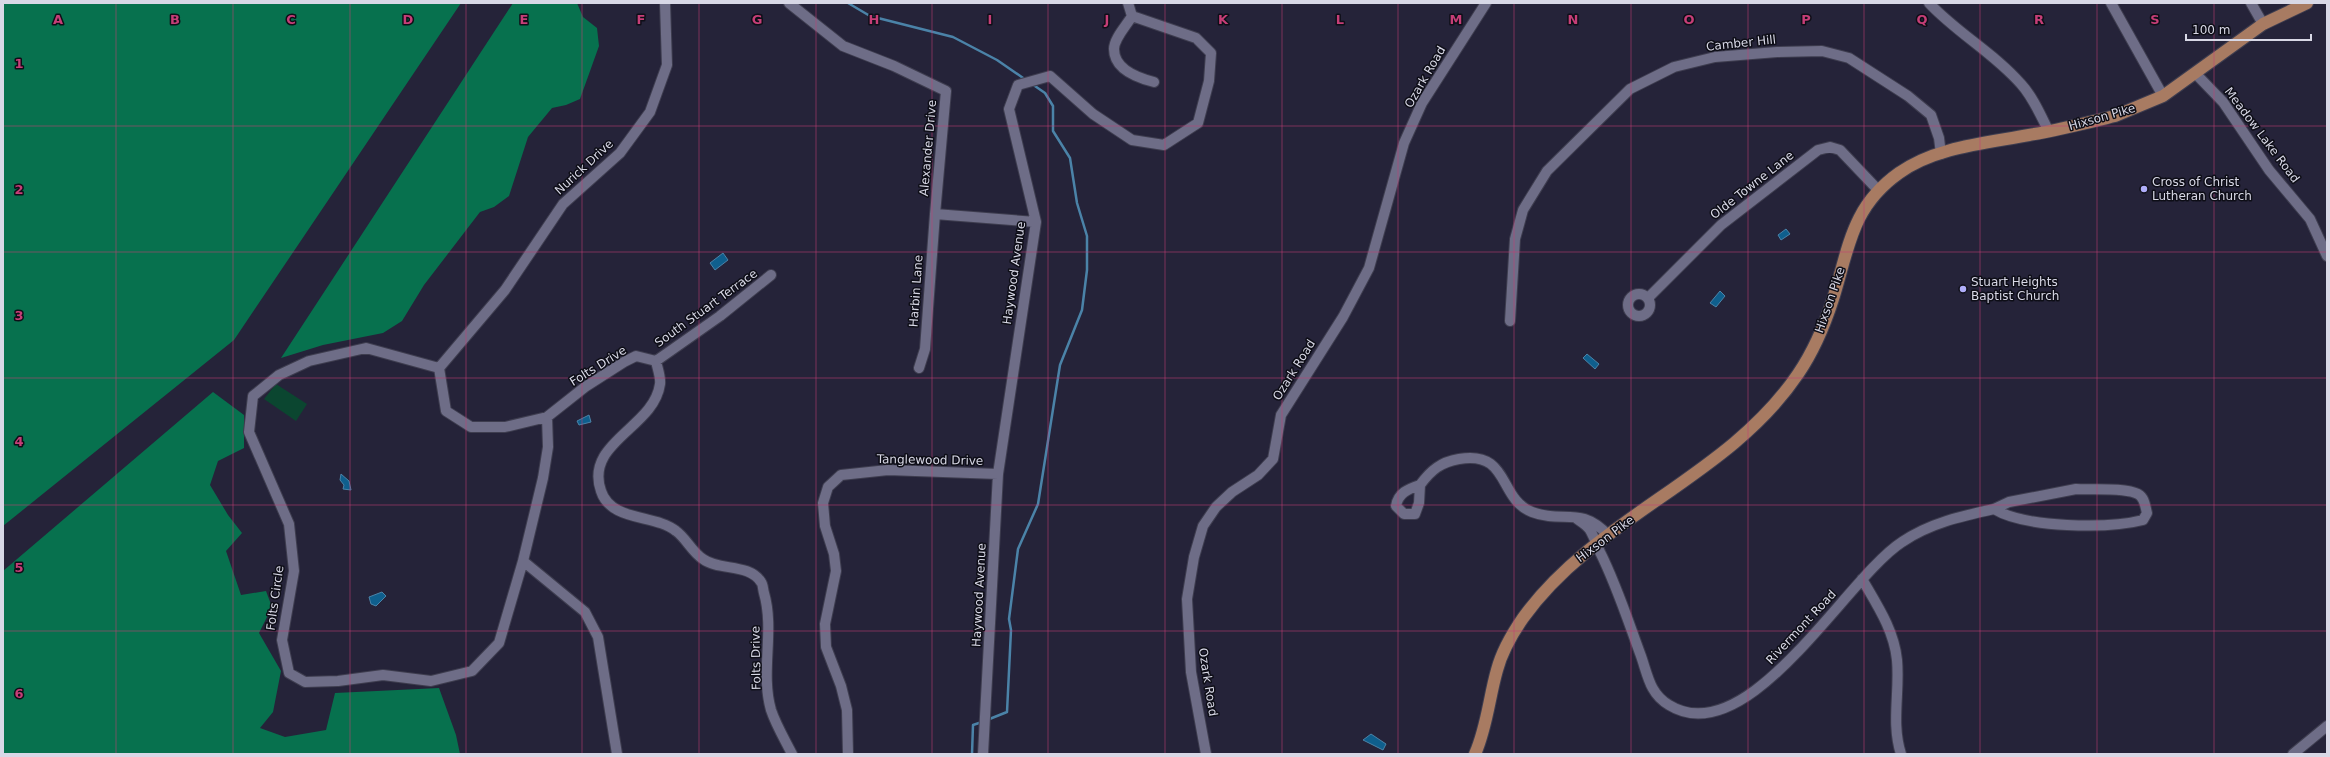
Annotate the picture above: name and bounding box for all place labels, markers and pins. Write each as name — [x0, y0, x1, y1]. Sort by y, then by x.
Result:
place label: Cross of Christ Lutheran Church — [2152, 175, 2252, 203]
marker: Cross of Christ Lutheran Church — [2139, 184, 2149, 194]
place label: Stuart Heights Baptist Church — [1971, 275, 2059, 303]
marker: Stuart Heights Baptist Church — [1958, 284, 1968, 294]

